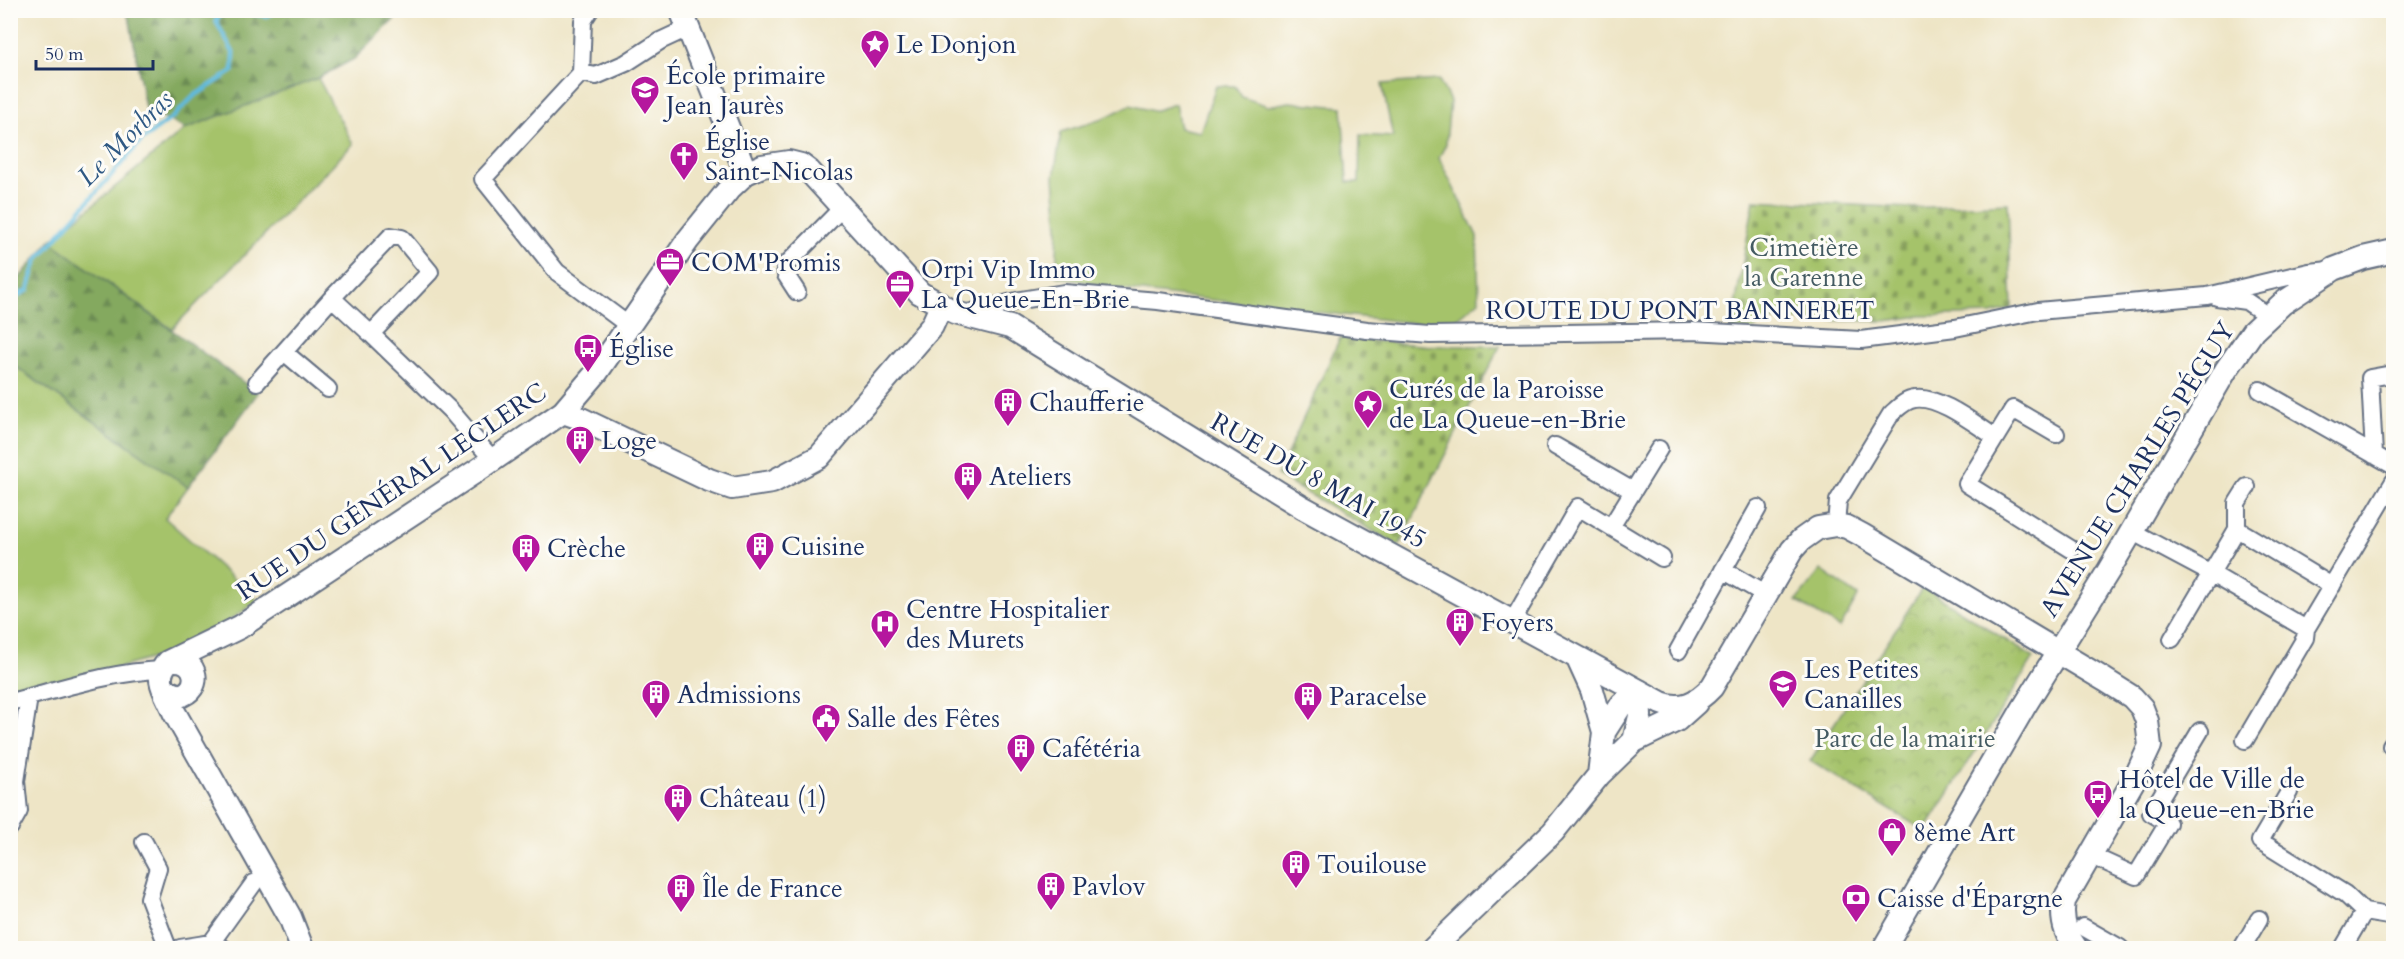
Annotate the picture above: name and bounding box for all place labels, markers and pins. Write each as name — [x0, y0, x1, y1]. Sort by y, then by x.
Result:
place label: Le Donjon — [896, 27, 1017, 62]
place icon: Le Donjon — [859, 28, 891, 70]
place label: École primaire Jean Jaurès — [662, 58, 826, 123]
school or university icon: École primaire Jean Jaurès — [629, 74, 661, 116]
place label: Église Saint-Nicolas — [705, 124, 853, 189]
church icon: Église Saint-Nicolas — [668, 140, 700, 182]
place label: COM'Promis — [691, 245, 841, 280]
office icon: COM'Promis — [654, 246, 686, 288]
place label: Orpi Vip Immo La Queue-En-Brie — [921, 252, 1130, 317]
office icon: Orpi Vip Immo La Queue-En-Brie — [884, 268, 916, 310]
place label: Église — [609, 331, 674, 366]
bus stop icon: Église — [572, 332, 604, 374]
place label: Curés de la Paroisse de La Queue-en-Brie — [1389, 372, 1626, 437]
place label: Chaufferie — [1029, 385, 1145, 420]
building icon: Chaufferie — [992, 386, 1024, 428]
place icon: Curés de la Paroisse de La Queue-en-Brie — [1352, 388, 1384, 430]
place label: Loge — [601, 423, 657, 458]
building icon: Loge — [564, 424, 596, 466]
place label: Ateliers — [989, 459, 1071, 494]
building icon: Ateliers — [952, 460, 984, 502]
place label: Cuisine — [781, 529, 865, 564]
building icon: Cuisine — [744, 530, 776, 572]
place label: Crèche — [547, 531, 626, 566]
building icon: Crèche — [510, 532, 542, 574]
place label: Centre Hospitalier des Murets — [906, 592, 1110, 657]
place label: Foyers — [1481, 605, 1554, 640]
building icon: Foyers — [1444, 606, 1476, 648]
hospital icon: Centre Hospitalier des Murets — [869, 608, 901, 650]
place label: Les Petites Canailles — [1804, 652, 1919, 717]
school or university icon: Les Petites Canailles — [1767, 668, 1799, 710]
place label: Admissions — [677, 677, 801, 712]
building icon: Admissions — [640, 678, 672, 720]
place label: Paracelse — [1329, 679, 1427, 714]
building icon: Paracelse — [1292, 680, 1324, 722]
place label: Salle des Fêtes — [847, 701, 1000, 736]
public building icon: Salle des Fêtes — [810, 702, 842, 744]
place label: Cafétéria — [1042, 731, 1141, 766]
building icon: Cafétéria — [1005, 732, 1037, 774]
place label: Hôtel de Ville de la Queue-en-Brie — [2119, 762, 2314, 827]
bus stop icon: Hôtel de Ville de la Queue-en-Brie — [2082, 778, 2114, 820]
place label: Château (1) — [699, 781, 827, 816]
building icon: Château (1) — [662, 782, 694, 824]
place label: 8ème Art — [1913, 815, 2015, 850]
shop icon: 8ème Art — [1876, 816, 1908, 858]
place label: Touilouse — [1317, 847, 1427, 882]
building icon: Touilouse — [1280, 848, 1312, 890]
place label: Pavlov — [1072, 869, 1146, 904]
building icon: Pavlov — [1035, 870, 1067, 912]
place label: Île de France — [702, 871, 843, 906]
building icon: Île de France — [665, 872, 697, 914]
place label: Caisse d'Épargne — [1877, 881, 2063, 916]
bank icon: Caisse d'Épargne — [1840, 882, 1872, 924]

